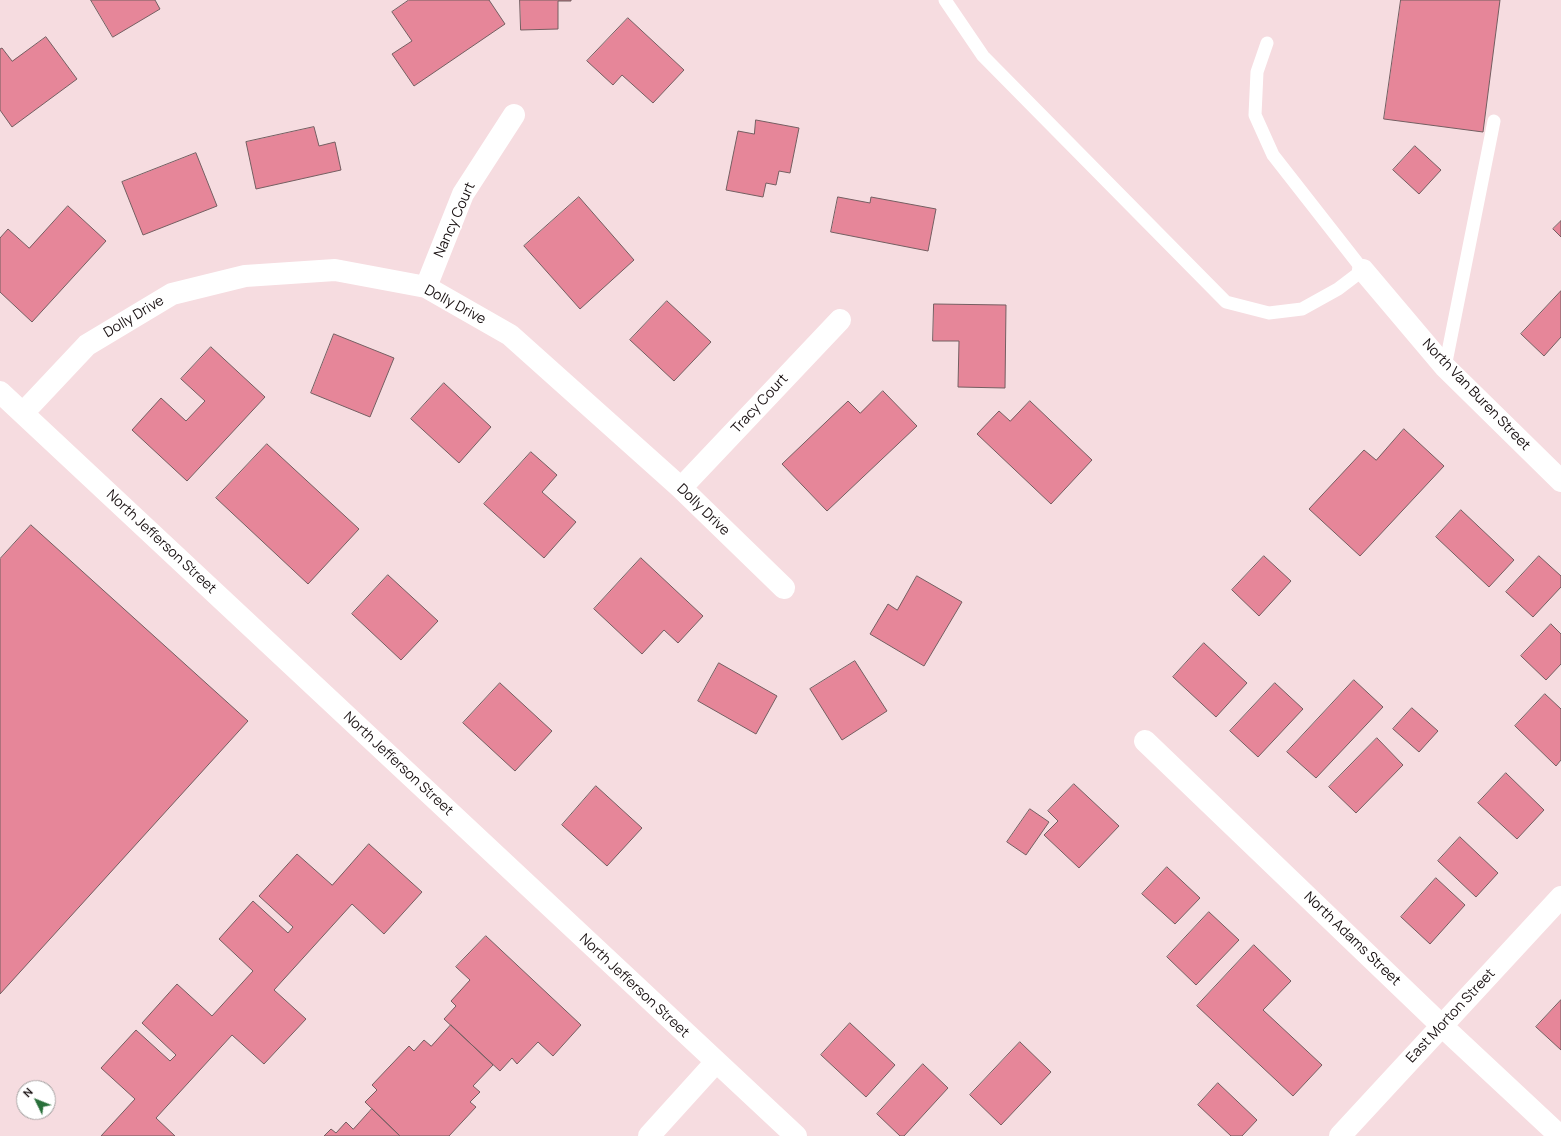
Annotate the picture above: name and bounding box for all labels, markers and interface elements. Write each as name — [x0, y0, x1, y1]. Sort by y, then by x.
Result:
street label: Nancy Court — [431, 180, 479, 260]
street label: Dolly Drive — [421, 282, 489, 328]
street label: Dolly Drive — [101, 293, 167, 341]
street label: North Van Buren Street — [1418, 336, 1534, 454]
street label: Tracy Court — [728, 371, 792, 437]
street label: Dolly Drive — [673, 481, 733, 539]
street label: North Jefferson Street — [103, 487, 219, 597]
street label: North Jefferson Street — [340, 709, 456, 819]
street label: North Adams Street — [1300, 889, 1404, 989]
street label: North Jefferson Street — [576, 931, 692, 1041]
street label: East Morton Street — [1403, 965, 1499, 1067]
north arrow — [16, 1080, 56, 1120]
text: N — [19, 1084, 36, 1100]

